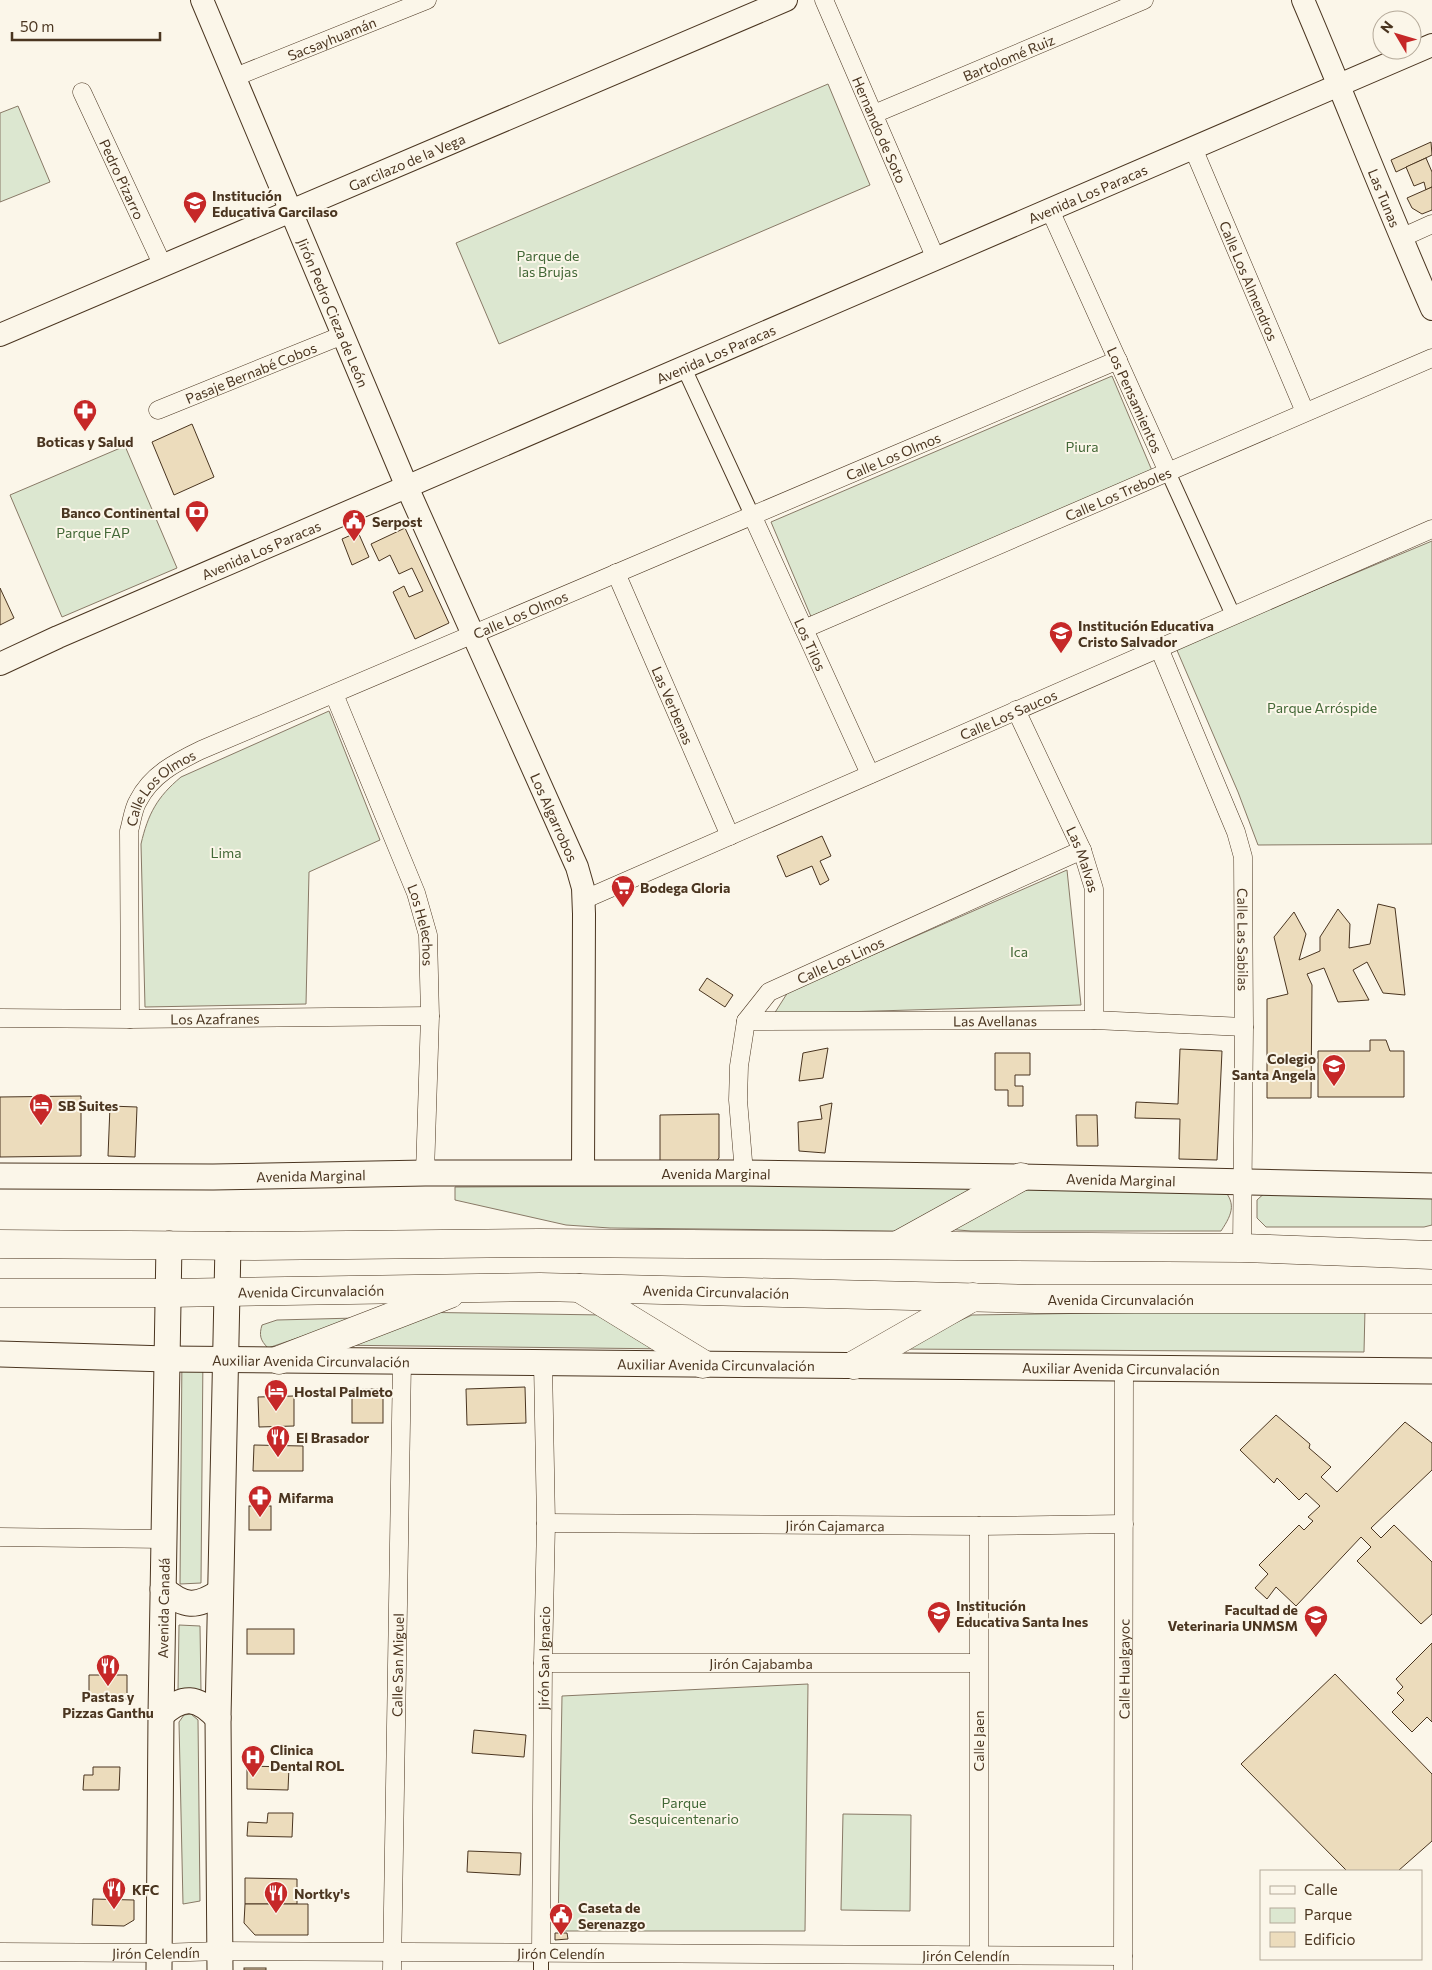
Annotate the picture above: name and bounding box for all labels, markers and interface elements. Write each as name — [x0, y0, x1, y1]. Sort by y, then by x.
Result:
scale bar — [12, 10, 160, 42]
north arrow — [1372, 10, 1422, 60]
street label: Sacsayhuamán — [285, 13, 378, 64]
text: 50 m — [20, 17, 54, 35]
text: N — [1376, 17, 1396, 36]
street label: Bartolomé Ruiz — [960, 30, 1057, 84]
street label: Hernando de Soto — [849, 73, 911, 185]
street label: Garcilazo de la Vega — [346, 129, 467, 194]
street label: Pedro Pizarro — [97, 136, 148, 222]
street label: Avenida Los Paracas — [1025, 160, 1150, 227]
street label: Las Tunas — [1365, 166, 1404, 230]
place label: Institución Educativa Garcilaso — [212, 187, 338, 220]
school or university icon: Institución Educativa Garcilaso — [182, 190, 208, 224]
street label: Calle Los Almendros — [1216, 218, 1282, 343]
street label: Jirón Pedro Cieza de León — [295, 235, 372, 390]
park label: Parque de las Brujas — [517, 247, 580, 280]
street label: Avenida Los Paracas — [653, 321, 778, 387]
street label: Pasaje Bernabé Cobos — [183, 338, 319, 407]
street label: Los Pensamientos — [1104, 344, 1167, 455]
pharmacy icon: Boticas y Salud — [72, 398, 98, 432]
street label: Calle Los Olmos — [843, 428, 943, 483]
place label: Boticas y Salud — [37, 433, 133, 450]
park label: Piura — [1066, 438, 1098, 455]
street label: Calle Los Treboles — [1062, 463, 1174, 524]
bank icon: Banco Continental — [184, 499, 210, 533]
place label: Banco Continental — [61, 504, 180, 521]
public building icon: Serpost — [341, 508, 367, 542]
place label: Serpost — [372, 513, 423, 530]
street label: Avenida Los Paracas — [199, 516, 323, 583]
park label: Parque FAP — [56, 524, 130, 541]
street label: Calle Los Olmos — [470, 587, 570, 642]
street label: Los Tilos — [792, 615, 830, 673]
place label: Institución Educativa Cristo Salvador — [1078, 617, 1214, 650]
school or university icon: Institución Educativa Cristo Salvador — [1048, 620, 1074, 654]
street label: Las Verbenas — [649, 663, 698, 747]
street label: Calle Los Saucos — [957, 686, 1059, 743]
park label: Parque Arróspide — [1267, 699, 1377, 716]
street label: Calle Los Olmos — [122, 746, 198, 828]
street label: Los Algarrobos — [527, 770, 582, 864]
street label: Las Malvas — [1063, 823, 1103, 894]
park label: Lima — [210, 844, 242, 861]
supermarket icon: Bodega Gloria — [610, 874, 636, 908]
place label: Bodega Gloria — [640, 879, 730, 896]
street label: Los Helechos — [405, 881, 437, 966]
street label: Calle Las Sabilas — [1235, 888, 1252, 991]
street label: Calle Los Linos — [794, 933, 886, 987]
park label: Ica — [1010, 943, 1028, 960]
street label: Los Azafranes — [170, 1009, 260, 1027]
street label: Las Avellanas — [953, 1012, 1037, 1029]
place label: Colegio Santa Angela — [1232, 1050, 1316, 1083]
school or university icon: Colegio Santa Angela — [1321, 1053, 1347, 1087]
hotel icon: SB Suites — [28, 1092, 54, 1126]
place label: SB Suites — [58, 1097, 119, 1114]
street label: Avenida Marginal — [661, 1164, 771, 1182]
street label: Avenida Marginal — [256, 1166, 366, 1185]
street label: Avenida Marginal — [1066, 1169, 1176, 1189]
street label: Avenida Circunvalación — [238, 1281, 384, 1300]
street label: Avenida Circunvalación — [642, 1281, 789, 1302]
street label: Avenida Circunvalación — [1047, 1291, 1194, 1308]
street label: Auxiliar Avenida Circunvalación — [212, 1351, 410, 1370]
street label: Auxiliar Avenida Circunvalación — [617, 1355, 815, 1374]
street label: Auxiliar Avenida Circunvalación — [1022, 1359, 1220, 1377]
hotel icon: Hostal Palmeto — [263, 1378, 289, 1412]
place label: Hostal Palmeto — [294, 1383, 393, 1400]
restaurant icon: El Brasador — [265, 1424, 291, 1458]
place label: El Brasador — [296, 1429, 370, 1446]
pharmacy icon: Mifarma — [247, 1484, 273, 1518]
place label: Mifarma — [278, 1489, 334, 1506]
street label: Jirón Cajamarca — [785, 1516, 885, 1534]
street label: Avenida Canadá — [153, 1557, 172, 1659]
place label: Institución Educativa Santa Ines — [956, 1597, 1089, 1630]
school or university icon: Institución Educativa Santa Ines — [926, 1600, 952, 1634]
place label: Facultad de Veterinaria UNMSM — [1168, 1601, 1298, 1634]
school or university icon: Facultad de Veterinaria UNMSM — [1303, 1604, 1329, 1638]
street label: Jirón San Ignacio — [534, 1606, 553, 1710]
street label: Calle San Miguel — [388, 1613, 406, 1717]
street label: Calle Hualgayoc — [1115, 1619, 1132, 1719]
restaurant icon: Pastas y Pizzas Ganthu — [95, 1653, 121, 1687]
street label: Jirón Cajabamba — [709, 1655, 813, 1672]
place label: Pastas y Pizzas Ganthu — [62, 1688, 154, 1721]
street label: Calle Jaen — [970, 1711, 987, 1771]
place label: Clinica Dental ROL — [270, 1741, 344, 1774]
hospital icon: Clinica Dental ROL — [240, 1744, 266, 1778]
park label: Parque Sesquicentenario — [629, 1794, 739, 1827]
legend — [1260, 1870, 1422, 1960]
restaurant icon: KFC — [101, 1876, 127, 1910]
restaurant icon: Nortky's — [263, 1880, 289, 1914]
text: Calle — [1304, 1880, 1338, 1898]
place label: KFC — [132, 1881, 159, 1898]
place label: Nortky's — [294, 1885, 350, 1902]
place label: Caseta de Serenazgo — [578, 1899, 645, 1932]
public building icon: Caseta de Serenazgo — [548, 1902, 574, 1936]
text: Parque — [1304, 1905, 1352, 1923]
text: Edificio — [1304, 1930, 1355, 1948]
street label: Jirón Celendín — [112, 1943, 200, 1962]
street label: Jirón Celendín — [517, 1944, 605, 1962]
street label: Jirón Celendín — [922, 1946, 1010, 1964]

